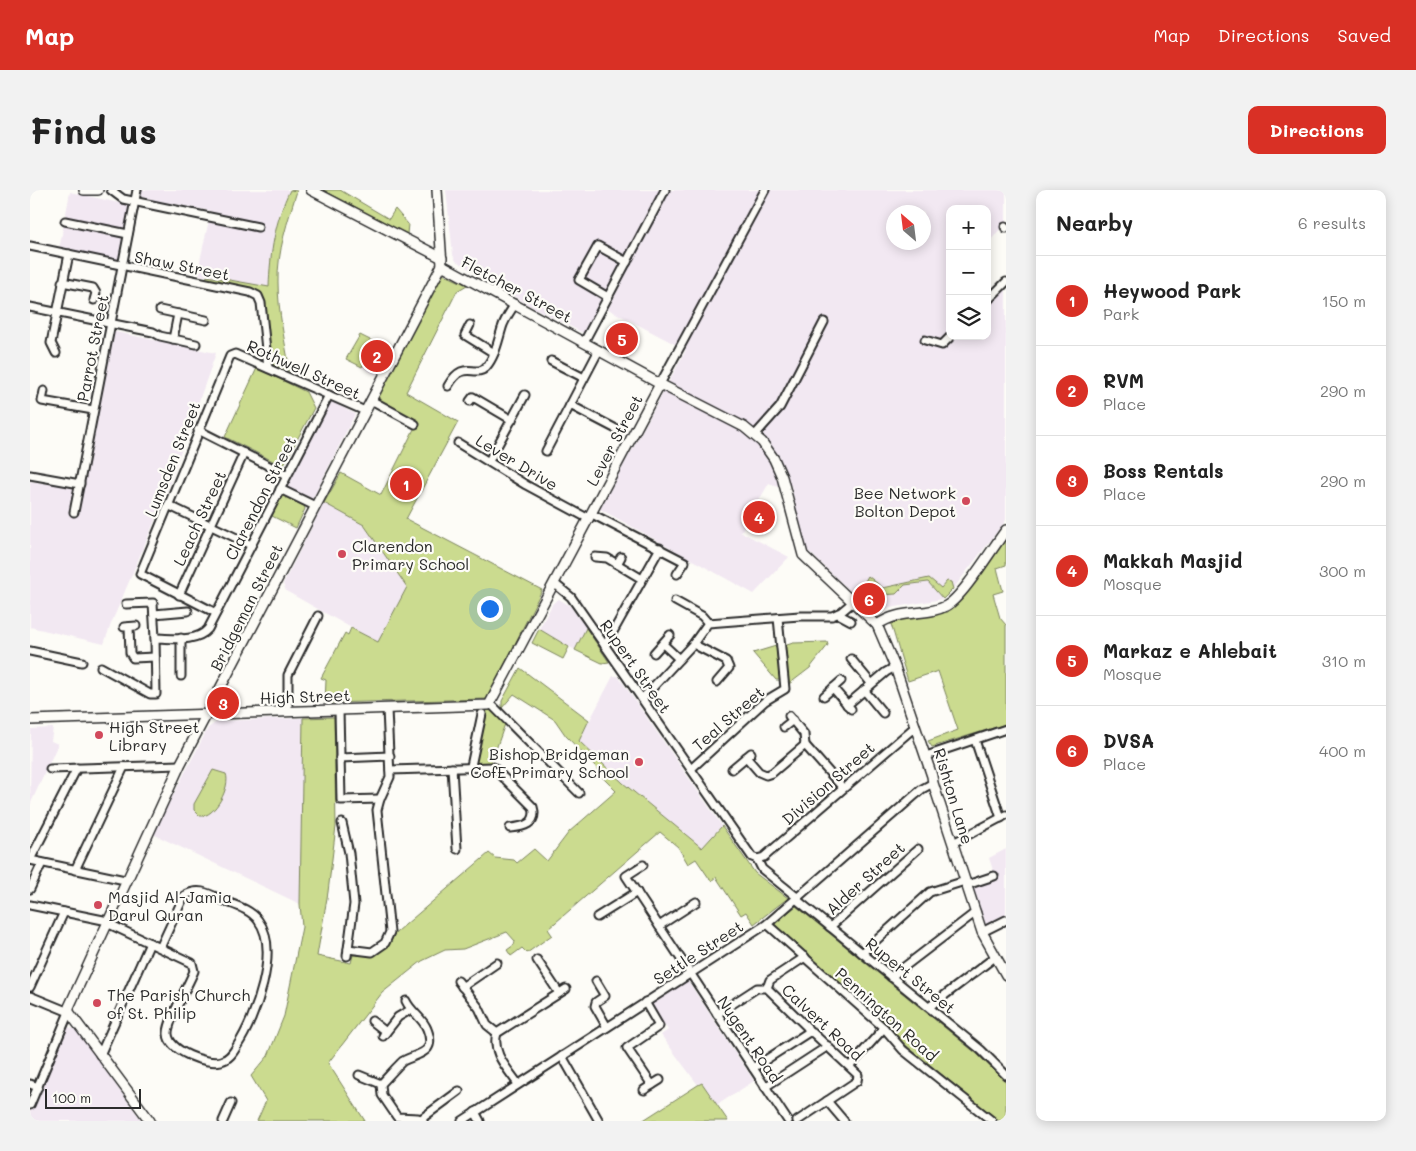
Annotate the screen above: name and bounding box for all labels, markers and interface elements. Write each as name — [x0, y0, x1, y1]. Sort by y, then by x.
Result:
text: Map — [25, 20, 74, 51]
text: Map — [1153, 23, 1190, 47]
text: Directions — [1218, 23, 1310, 47]
text: Saved — [1338, 23, 1391, 47]
button: Directions — [1248, 106, 1386, 154]
text: Find us — [30, 107, 157, 153]
north arrow — [886, 205, 931, 250]
map controls — [946, 205, 991, 340]
button: + — [946, 205, 991, 250]
text: Nearby — [1056, 209, 1133, 236]
text: 6 results — [1298, 212, 1366, 233]
street label: Shaw Street — [133, 245, 231, 285]
button: − — [946, 250, 991, 295]
street label: Fletcher Street — [458, 251, 576, 327]
text: Heywood Park — [1103, 278, 1241, 303]
text: 1 — [1068, 290, 1076, 311]
text: 150 m — [1322, 290, 1366, 311]
street label: Parrot Street — [71, 293, 113, 403]
button: layers — [946, 295, 991, 340]
text: Park — [1103, 303, 1139, 324]
pin: 5 — [606, 320, 638, 358]
street label: Rothwell Street — [244, 335, 364, 403]
pin: 2 — [361, 337, 393, 375]
text: RVM — [1103, 368, 1144, 393]
text: 2 — [1068, 380, 1076, 401]
text: 290 m — [1320, 380, 1366, 401]
street label: Lever Street — [581, 391, 647, 489]
text: Place — [1103, 393, 1146, 414]
street label: Lumsden Street — [139, 398, 205, 520]
street label: Lever Drive — [472, 429, 562, 495]
street label: Clarendon Street — [220, 432, 300, 564]
text: Boss Rentals — [1103, 458, 1224, 483]
pin: 1 — [390, 465, 422, 503]
street label: Leach Street — [168, 467, 230, 569]
text: 3 — [1067, 470, 1077, 491]
text: 290 m — [1320, 470, 1366, 491]
place label: Bee Network Bolton Depot — [854, 482, 956, 521]
text: Place — [1103, 483, 1146, 504]
marker: Bee Network Bolton Depot — [960, 495, 972, 507]
pin: 4 — [743, 498, 775, 536]
place label: Clarendon Primary School — [352, 535, 469, 574]
street label: Bridgeman Street — [205, 540, 287, 674]
marker: Clarendon Primary School — [336, 548, 348, 560]
text: Makkah Masjid — [1103, 548, 1242, 573]
text: 4 — [1067, 560, 1077, 581]
text: 300 m — [1319, 560, 1366, 581]
text: Mosque — [1103, 573, 1162, 594]
pin: 6 — [853, 580, 885, 618]
your location — [477, 596, 503, 622]
street label: Rupert Street — [596, 615, 676, 717]
text: Markaz e Ahlebait — [1103, 638, 1277, 663]
text: 5 — [1067, 650, 1077, 671]
text: 310 m — [1322, 650, 1366, 671]
text: Mosque — [1103, 663, 1162, 684]
street label: Teal Street — [688, 681, 768, 755]
pin: 3 — [207, 684, 239, 722]
street label: High Street — [259, 684, 351, 708]
place label: High Street Library — [109, 716, 200, 755]
text: DVSA — [1103, 728, 1154, 753]
marker: High Street Library — [93, 729, 105, 741]
street label: Division Street — [777, 737, 879, 829]
text: 6 — [1067, 740, 1077, 761]
text: 400 m — [1319, 740, 1366, 761]
place label: Bishop Bridgeman CofE Primary School — [470, 743, 629, 782]
street label: Rishton Lane — [929, 745, 979, 847]
text: Place — [1103, 753, 1146, 774]
marker: Bishop Bridgeman CofE Primary School — [633, 756, 645, 768]
street label: Alder Street — [821, 837, 909, 919]
place label: Masjid Al-Jamia Darul Quran — [108, 886, 232, 925]
marker: Masjid Al-Jamia Darul Quran — [92, 899, 104, 911]
street label: Settle Street — [649, 915, 747, 989]
street label: Rupert Street — [862, 932, 960, 1018]
street label: Pennington Road — [831, 962, 943, 1066]
street label: Calvert Road — [778, 979, 868, 1065]
place label: The Parish Church of St. Philip — [107, 984, 250, 1023]
street label: Nugent Road — [713, 991, 787, 1087]
marker: The Parish Church of St. Philip — [91, 997, 103, 1009]
scale bar — [45, 1086, 141, 1109]
text: 100 m — [52, 1088, 91, 1107]

